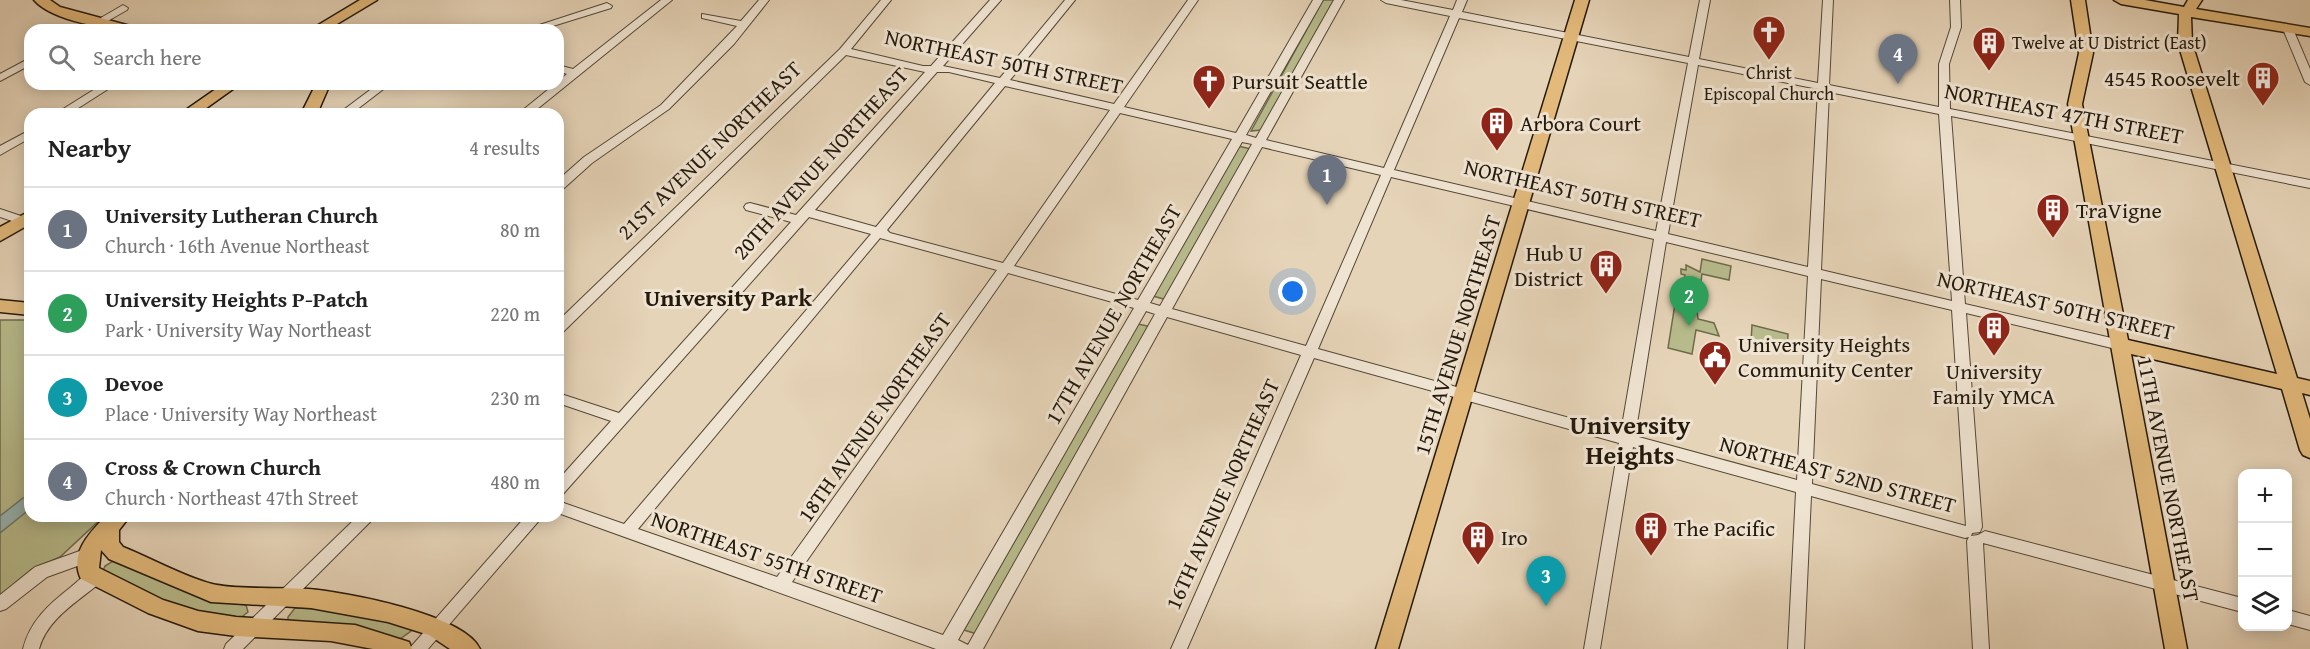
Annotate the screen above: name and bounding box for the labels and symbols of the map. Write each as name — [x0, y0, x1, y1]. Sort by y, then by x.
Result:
church icon: Christ Episcopal Church — [1751, 14, 1787, 61]
street label: NORTHEAST 50TH STREET — [882, 20, 1126, 102]
building icon: Twelve at U District (East) — [1971, 25, 2007, 72]
place label: Twelve at U District (East) — [2012, 29, 2207, 56]
pin: 4 — [1878, 34, 1918, 84]
street label: 21ST AVENUE NORTHEAST — [610, 53, 808, 247]
place label: Christ Episcopal Church — [1704, 59, 1834, 107]
street label: 20TH AVENUE NORTHEAST — [725, 60, 915, 266]
building icon: 4545 Roosevelt — [2245, 60, 2281, 107]
place label: 4545 Roosevelt — [2104, 62, 2240, 94]
church icon: Pursuit Seattle — [1191, 63, 1227, 110]
place label: Pursuit Seattle — [1232, 65, 1368, 97]
street label: NORTHEAST 47TH STREET — [1942, 74, 2186, 152]
building icon: Arbora Court — [1479, 105, 1515, 152]
place label: Arbora Court — [1520, 107, 1641, 139]
street label: NORTHEAST 50TH STREET — [1461, 150, 1705, 236]
pin: 1 — [1308, 156, 1346, 205]
building icon: TraVigne — [2035, 192, 2071, 239]
place label: TraVigne — [2076, 194, 2162, 226]
street label: 17TH AVENUE NORTHEAST — [1037, 198, 1189, 430]
street label: 15TH AVENUE NORTHEAST — [1405, 211, 1509, 459]
place label: Hub U District — [1514, 237, 1583, 294]
building icon: Hub U District — [1588, 248, 1624, 295]
street label: NORTHEAST 50TH STREET — [1934, 262, 2178, 348]
pin: 2 — [1670, 276, 1708, 326]
your location — [1278, 277, 1307, 306]
district label: University Park — [644, 280, 812, 315]
street label: 18TH AVENUE NORTHEAST — [789, 306, 959, 528]
building icon: University Family YMCA — [1976, 310, 2012, 357]
place label: University Heights Community Center — [1738, 328, 1913, 385]
public building icon: University Heights Community Center — [1697, 339, 1733, 386]
street label: 11TH AVENUE NORTHEAST — [2129, 354, 2209, 604]
place label: University Family YMCA — [1933, 355, 2056, 412]
street label: 16TH AVENUE NORTHEAST — [1157, 374, 1287, 614]
district label: University Heights — [1570, 405, 1691, 474]
street label: NORTHEAST 52ND STREET — [1716, 427, 1960, 521]
street label: NORTHEAST 55TH STREET — [647, 502, 887, 612]
building icon: The Pacific — [1633, 510, 1669, 557]
place label: The Pacific — [1674, 512, 1775, 544]
building icon: Iro — [1460, 519, 1496, 566]
place label: Iro — [1501, 521, 1528, 553]
pin: 3 — [1526, 556, 1566, 606]

